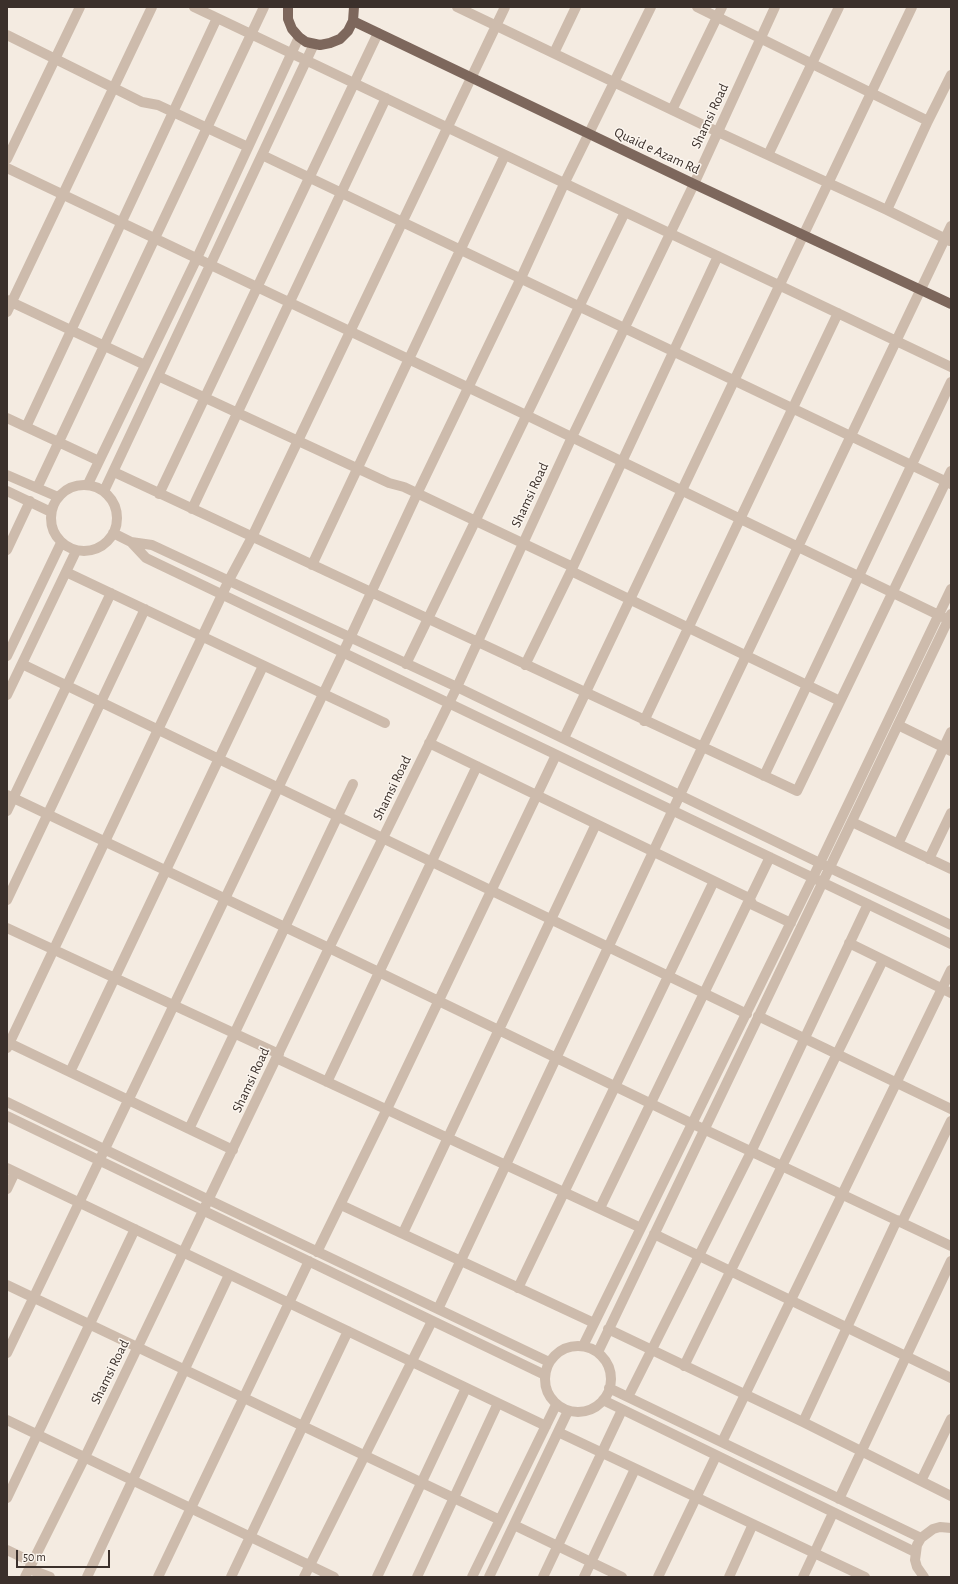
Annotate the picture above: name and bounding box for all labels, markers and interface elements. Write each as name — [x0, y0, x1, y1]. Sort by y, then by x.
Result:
street label: Shamsi Road — [688, 81, 732, 151]
street label: Quaid e Azam Rd — [612, 124, 702, 178]
street label: Shamsi Road — [508, 460, 552, 530]
street label: Shamsi Road — [369, 753, 415, 823]
street label: Shamsi Road — [229, 1045, 273, 1115]
street label: Shamsi Road — [87, 1337, 133, 1407]
scale bar — [18, 1542, 112, 1568]
text: 50 m — [23, 1551, 46, 1563]

